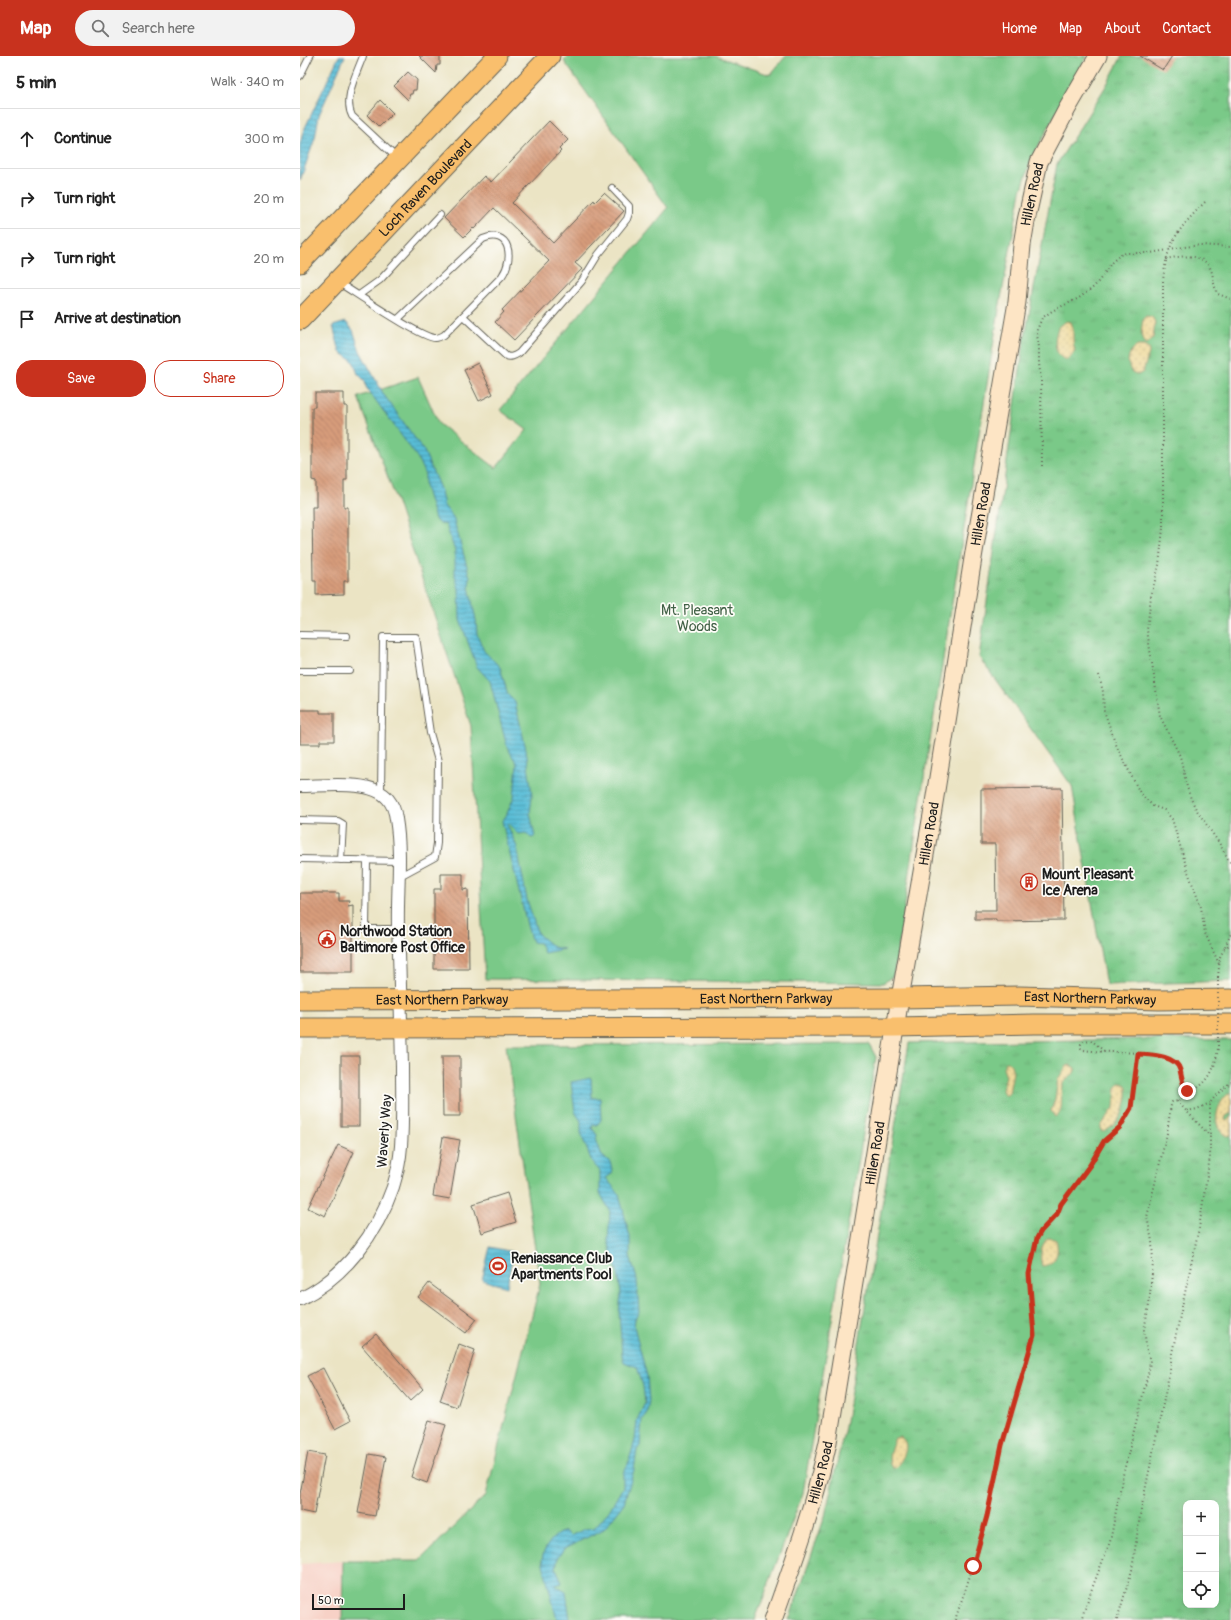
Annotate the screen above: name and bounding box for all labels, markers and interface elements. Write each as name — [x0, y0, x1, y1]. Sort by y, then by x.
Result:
search box — [75, 10, 355, 46]
text: Map — [20, 16, 51, 40]
icon: search — [89, 17, 111, 39]
text: Search here — [121, 19, 195, 38]
text: Home — [1002, 20, 1037, 37]
text: Map — [1059, 20, 1082, 37]
text: About — [1104, 20, 1140, 37]
text: Contact — [1162, 20, 1211, 37]
text: 5 min — [16, 72, 56, 93]
text: Walk · 340 m — [210, 74, 284, 90]
icon: ahead — [16, 128, 38, 150]
text: Continue — [54, 129, 112, 148]
text: 300 m — [245, 131, 284, 147]
street label: Loch Raven Boulevard — [375, 136, 476, 240]
street label: Hillen Road — [1017, 161, 1048, 227]
icon: right — [16, 188, 38, 210]
text: Turn right — [54, 189, 115, 208]
text: 20 m — [253, 191, 284, 207]
icon: right — [16, 248, 38, 270]
text: Turn right — [54, 249, 115, 268]
text: 20 m — [253, 251, 284, 267]
icon: arrive — [16, 308, 38, 330]
text: Arrive at destination — [54, 309, 181, 328]
button: Save — [16, 360, 146, 397]
button: Share — [154, 360, 284, 397]
street label: Hillen Road — [967, 481, 995, 547]
park label: Mt. Pleasant Woods — [661, 602, 733, 635]
street label: Hillen Road — [915, 800, 943, 867]
place label: Mount Pleasant Ice Arena — [1042, 866, 1134, 899]
building icon: Mount Pleasant Ice Arena — [1019, 872, 1039, 892]
place label: Northwood Station Baltimore Post Office — [340, 923, 466, 956]
public building icon: Northwood Station Baltimore Post Office — [317, 929, 337, 949]
street label: East Northern Parkway — [1024, 988, 1156, 1009]
street label: East Northern Parkway — [700, 990, 832, 1008]
street label: East Northern Parkway — [376, 991, 508, 1009]
route end — [1178, 1082, 1196, 1100]
street label: Waverly Way — [373, 1094, 396, 1168]
street label: Hillen Road — [862, 1120, 889, 1187]
place label: Reniassance Club Apartments Pool — [511, 1250, 612, 1283]
sports icon: Reniassance Club Apartments Pool — [488, 1256, 508, 1276]
street label: Hillen Road — [804, 1439, 837, 1506]
map controls — [1183, 1500, 1219, 1608]
button: + — [1183, 1500, 1219, 1536]
button: − — [1183, 1536, 1219, 1572]
route start — [964, 1557, 982, 1575]
button: locate — [1183, 1572, 1219, 1608]
scale bar — [312, 1592, 405, 1611]
text: 50 m — [318, 1594, 344, 1607]

